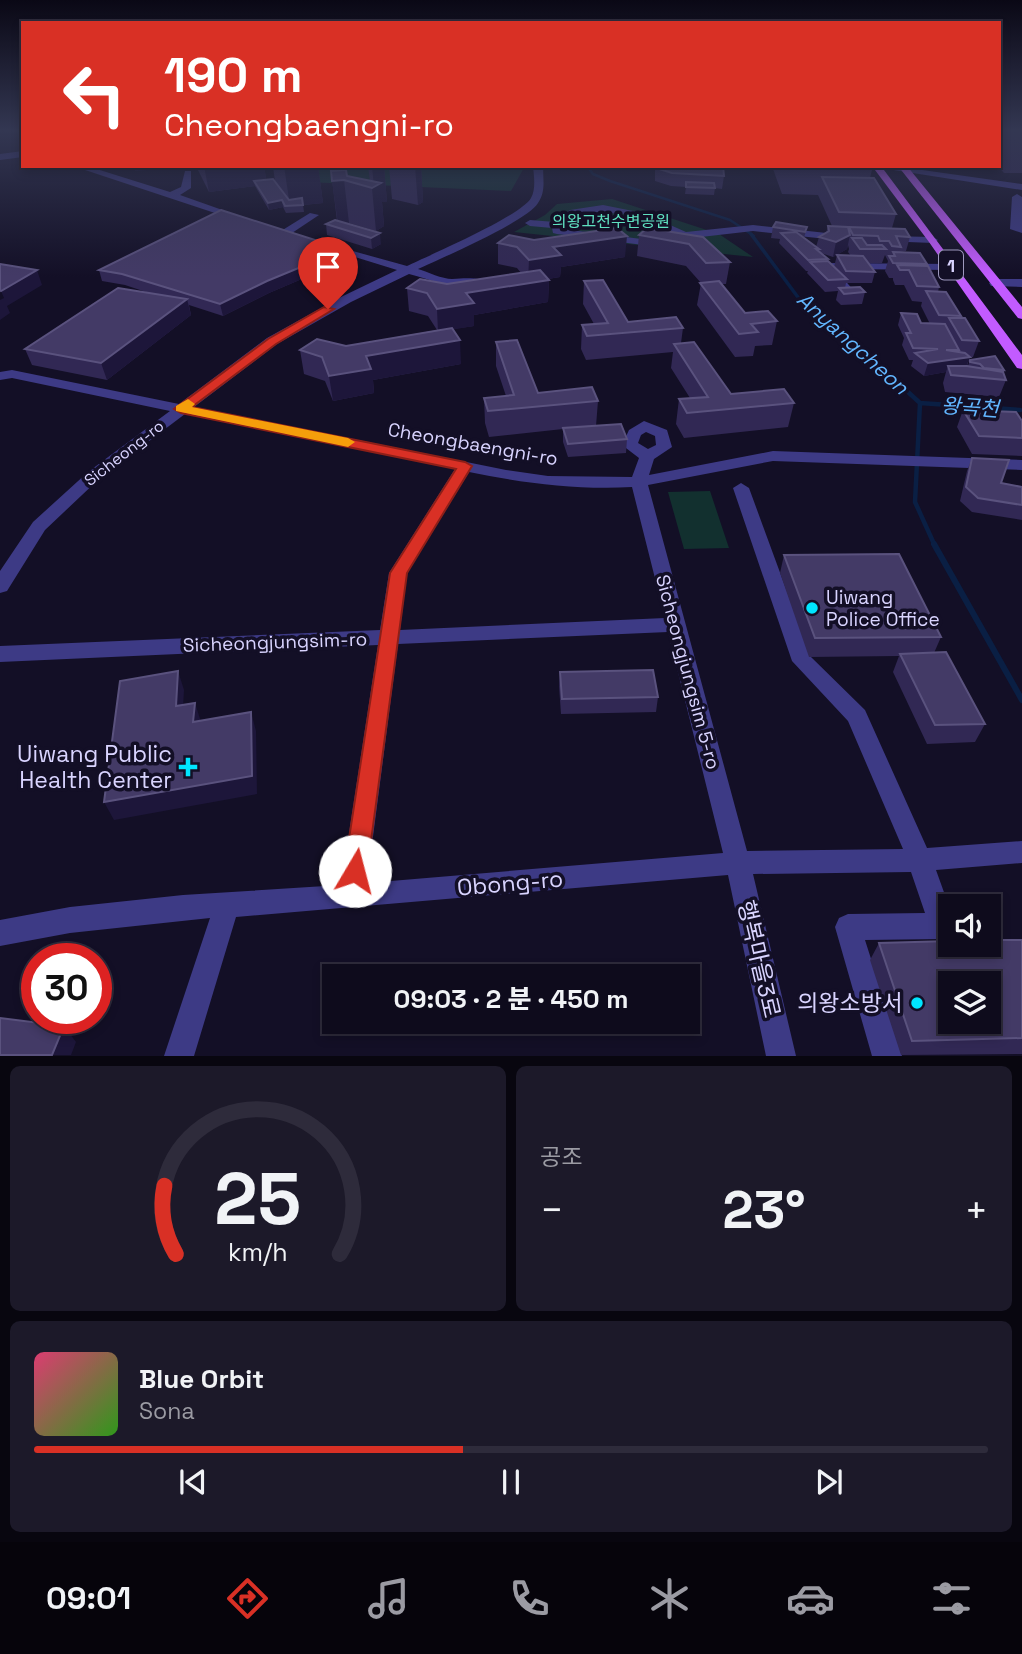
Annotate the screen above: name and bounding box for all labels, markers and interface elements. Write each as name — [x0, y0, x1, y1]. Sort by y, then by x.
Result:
text: 190 m — [164, 44, 302, 106]
icon: left — [49, 49, 140, 140]
text: Cheongbaengni-ro — [164, 105, 454, 145]
park label: 의왕고천수변공원 — [552, 211, 670, 232]
pin — [298, 237, 358, 309]
icon: arrive — [309, 248, 347, 286]
road number: 1 — [939, 250, 963, 279]
water label: Anyangcheon — [792, 286, 915, 401]
water label: 왕곡천 — [940, 392, 1003, 423]
street label: Sicheong-ro — [80, 415, 168, 491]
street label: Cheongbaengni-ro — [386, 417, 560, 471]
street label: Sicheongjungsim 5-ro — [650, 572, 726, 772]
place label: Uiwang Police Office — [826, 585, 940, 632]
marker: Uiwang Police Office — [804, 600, 820, 616]
street label: Sicheongjungsim-ro — [182, 626, 368, 658]
place label: Uiwang Public Health Center — [17, 739, 172, 795]
marker: Uiwang Public Health Center — [178, 757, 198, 777]
position arrow — [318, 834, 392, 908]
street label: Obong-ro — [456, 863, 564, 903]
map controls — [938, 894, 1001, 1034]
button: sound — [938, 894, 1001, 957]
street label: 행복마을3로 — [731, 897, 787, 1021]
speed limit sign: 30 — [21, 943, 112, 1034]
button: layers — [938, 971, 1001, 1034]
text: 09:03 · 2 분 · 450 m — [394, 982, 628, 1016]
place label: 의왕소방서 — [797, 988, 903, 1018]
marker: 의왕소방서 — [909, 995, 925, 1011]
text: 공조 — [540, 1142, 582, 1172]
text: 25 — [215, 1153, 301, 1246]
text: 23° — [723, 1177, 806, 1243]
text: − — [540, 1186, 564, 1234]
text: + — [964, 1186, 988, 1234]
text: km/h — [228, 1236, 288, 1268]
text: Blue Orbit — [139, 1362, 264, 1396]
text: Sona — [139, 1396, 195, 1426]
icon: previous — [174, 1463, 212, 1501]
icon: pause — [492, 1463, 530, 1501]
icon: next — [810, 1463, 848, 1501]
icon: directions — [223, 1574, 272, 1623]
icon: music — [364, 1574, 413, 1623]
icon: phone — [505, 1574, 554, 1623]
icon: climate — [645, 1574, 694, 1623]
icon: car — [786, 1574, 835, 1623]
icon: filters — [927, 1574, 976, 1623]
text: 09:01 — [46, 1578, 131, 1618]

